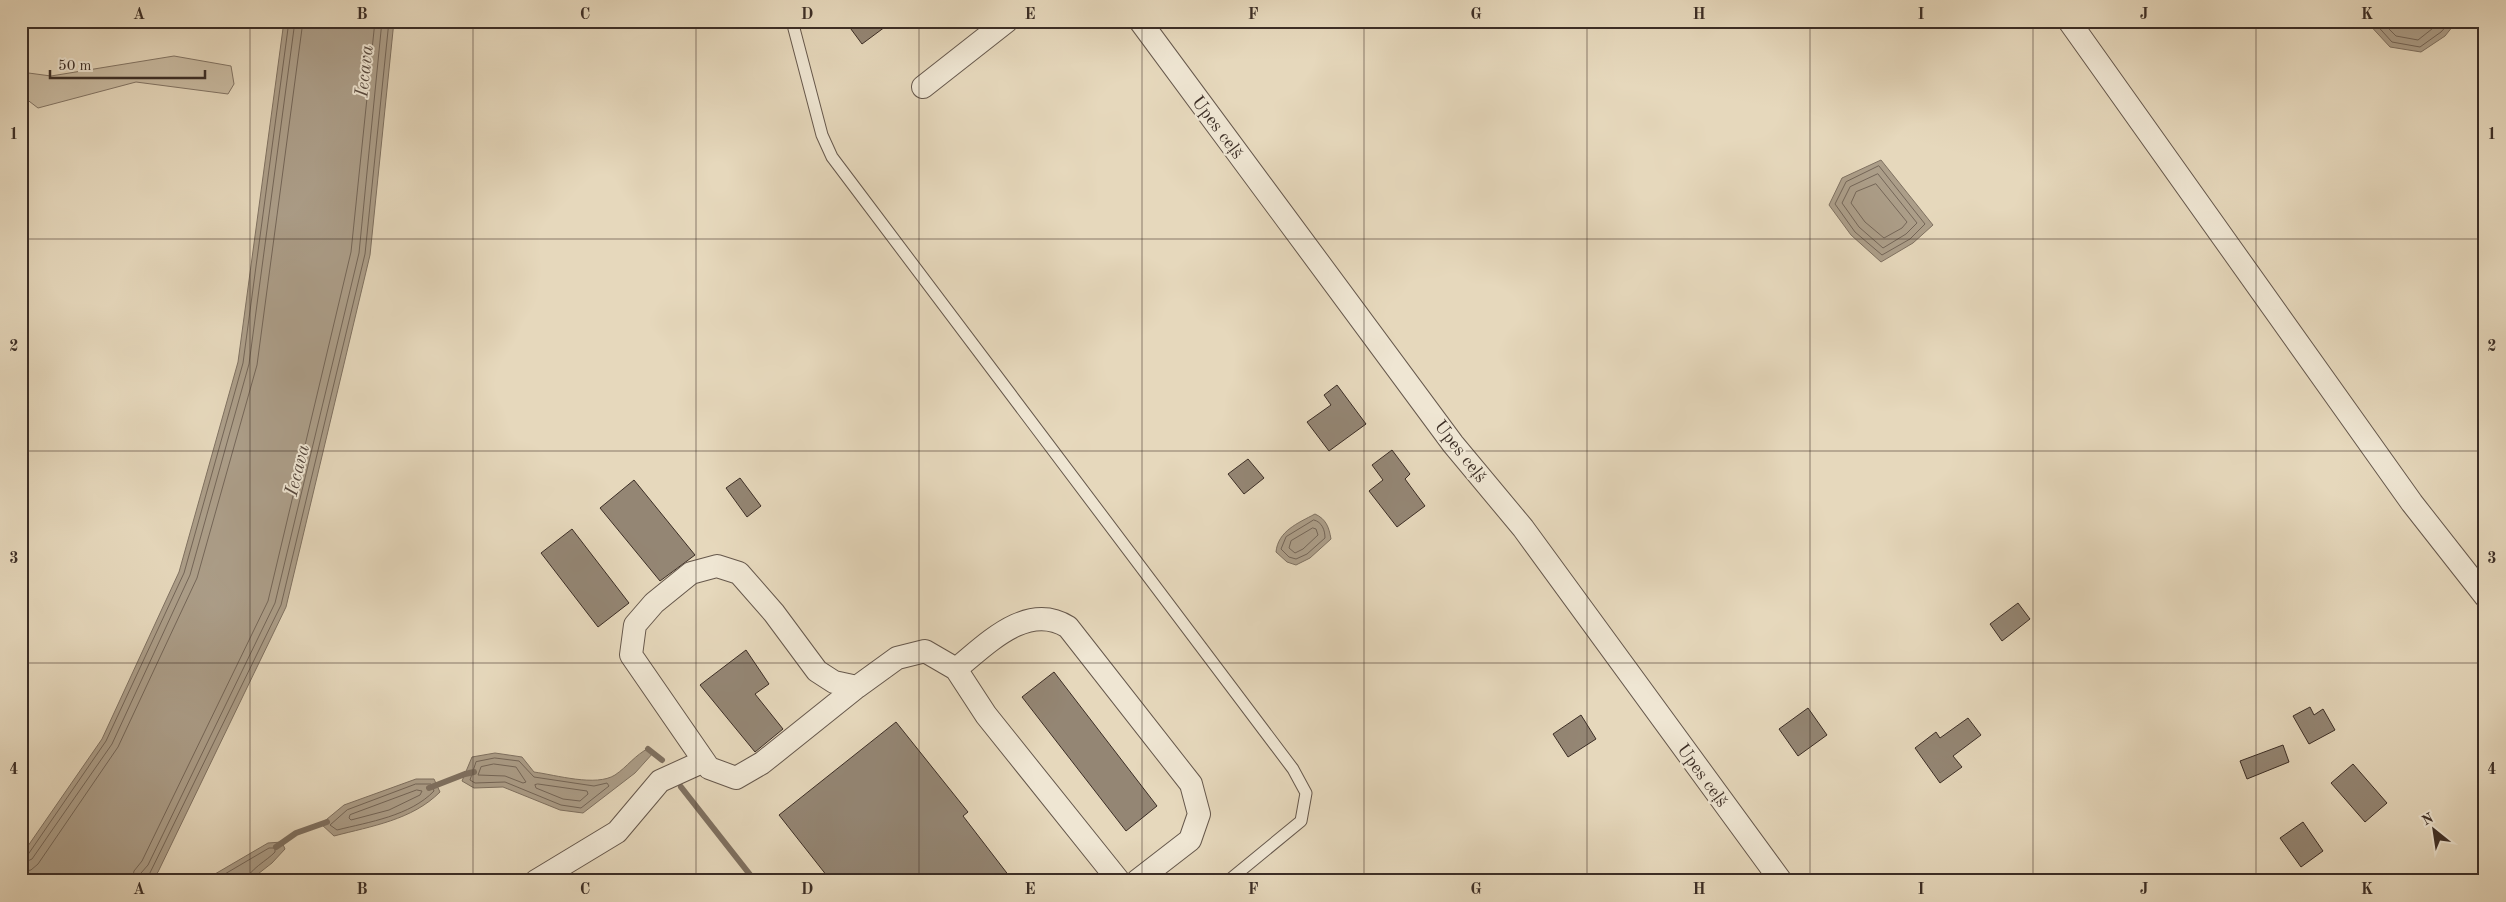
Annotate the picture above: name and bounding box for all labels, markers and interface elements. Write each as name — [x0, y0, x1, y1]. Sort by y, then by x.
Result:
text: A — [133, 7, 145, 23]
text: B — [356, 7, 368, 23]
text: C — [580, 7, 590, 23]
text: D — [801, 7, 813, 23]
text: E — [1024, 7, 1036, 23]
text: F — [1248, 7, 1259, 23]
text: G — [1470, 7, 1482, 23]
text: H — [1692, 7, 1706, 23]
text: I — [1917, 7, 1925, 23]
text: J — [2140, 7, 2149, 23]
text: K — [2361, 7, 2373, 23]
water label: Iecava — [353, 44, 378, 99]
scale bar — [50, 48, 205, 80]
text: 50 m — [58, 59, 92, 74]
street label: Upes ceļš — [1187, 93, 1247, 163]
text: 1 — [9, 127, 19, 143]
text: 1 — [2487, 127, 2497, 143]
text: 2 — [9, 339, 19, 355]
text: 2 — [2487, 339, 2497, 355]
street label: Upes ceļš — [1430, 417, 1490, 487]
water label: Iecava — [283, 443, 314, 499]
text: 3 — [9, 551, 19, 567]
text: 3 — [2487, 551, 2497, 567]
street label: Upes ceļš — [1673, 741, 1731, 811]
text: 4 — [9, 762, 19, 778]
text: 4 — [2487, 762, 2497, 778]
north arrow — [2408, 804, 2458, 854]
text: N — [2420, 811, 2436, 828]
text: A — [133, 882, 145, 898]
text: B — [356, 882, 368, 898]
text: C — [580, 882, 590, 898]
text: D — [801, 882, 813, 898]
text: E — [1024, 882, 1036, 898]
text: F — [1248, 882, 1259, 898]
text: G — [1470, 882, 1482, 898]
text: H — [1692, 882, 1706, 898]
text: I — [1917, 882, 1925, 898]
text: J — [2140, 882, 2149, 898]
text: K — [2361, 882, 2373, 898]

